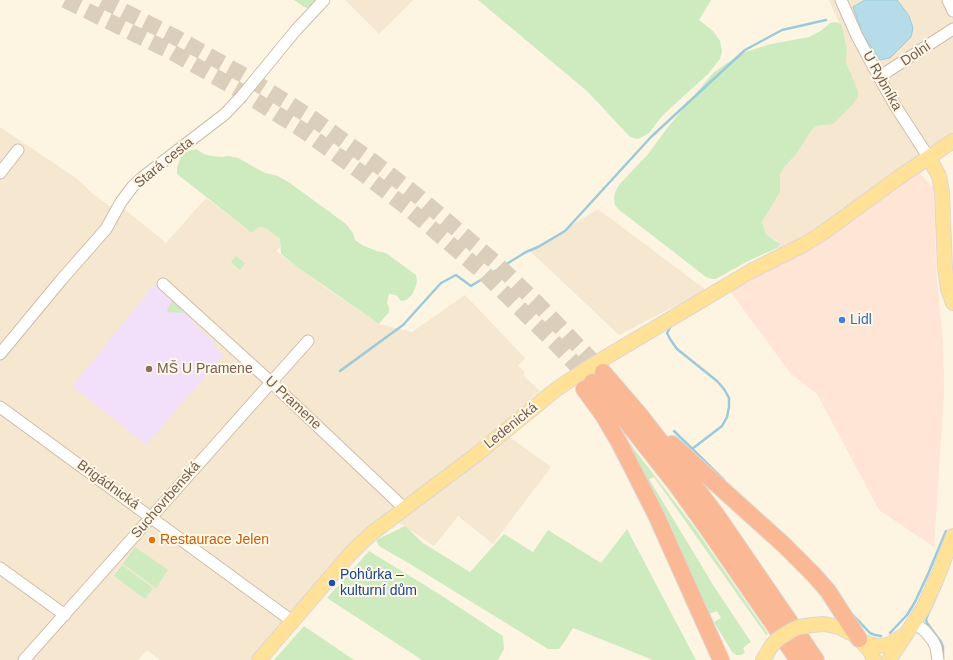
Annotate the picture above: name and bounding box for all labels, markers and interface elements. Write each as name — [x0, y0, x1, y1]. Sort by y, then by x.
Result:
street label: Dolní — [898, 38, 934, 70]
street label: U Rybníka — [859, 48, 905, 114]
street label: Stará cesta — [131, 134, 197, 192]
place label: Lidl — [850, 312, 872, 328]
marker: Lidl — [837, 315, 847, 325]
place label: MŠ U Pramene — [157, 361, 253, 377]
marker: MŠ U Pramene — [144, 364, 154, 374]
street label: U Pramene — [261, 373, 325, 433]
street label: Ledenická — [481, 399, 541, 453]
street label: Brigádnická — [73, 457, 143, 513]
street label: Suchovrbenská — [128, 458, 204, 542]
place label: Restaurace Jelen — [160, 532, 269, 548]
marker: Restaurace Jelen — [147, 535, 157, 545]
place label: Pohůrka – kulturní dům — [340, 567, 417, 600]
marker: Pohůrka – kulturní dům — [327, 578, 337, 588]

